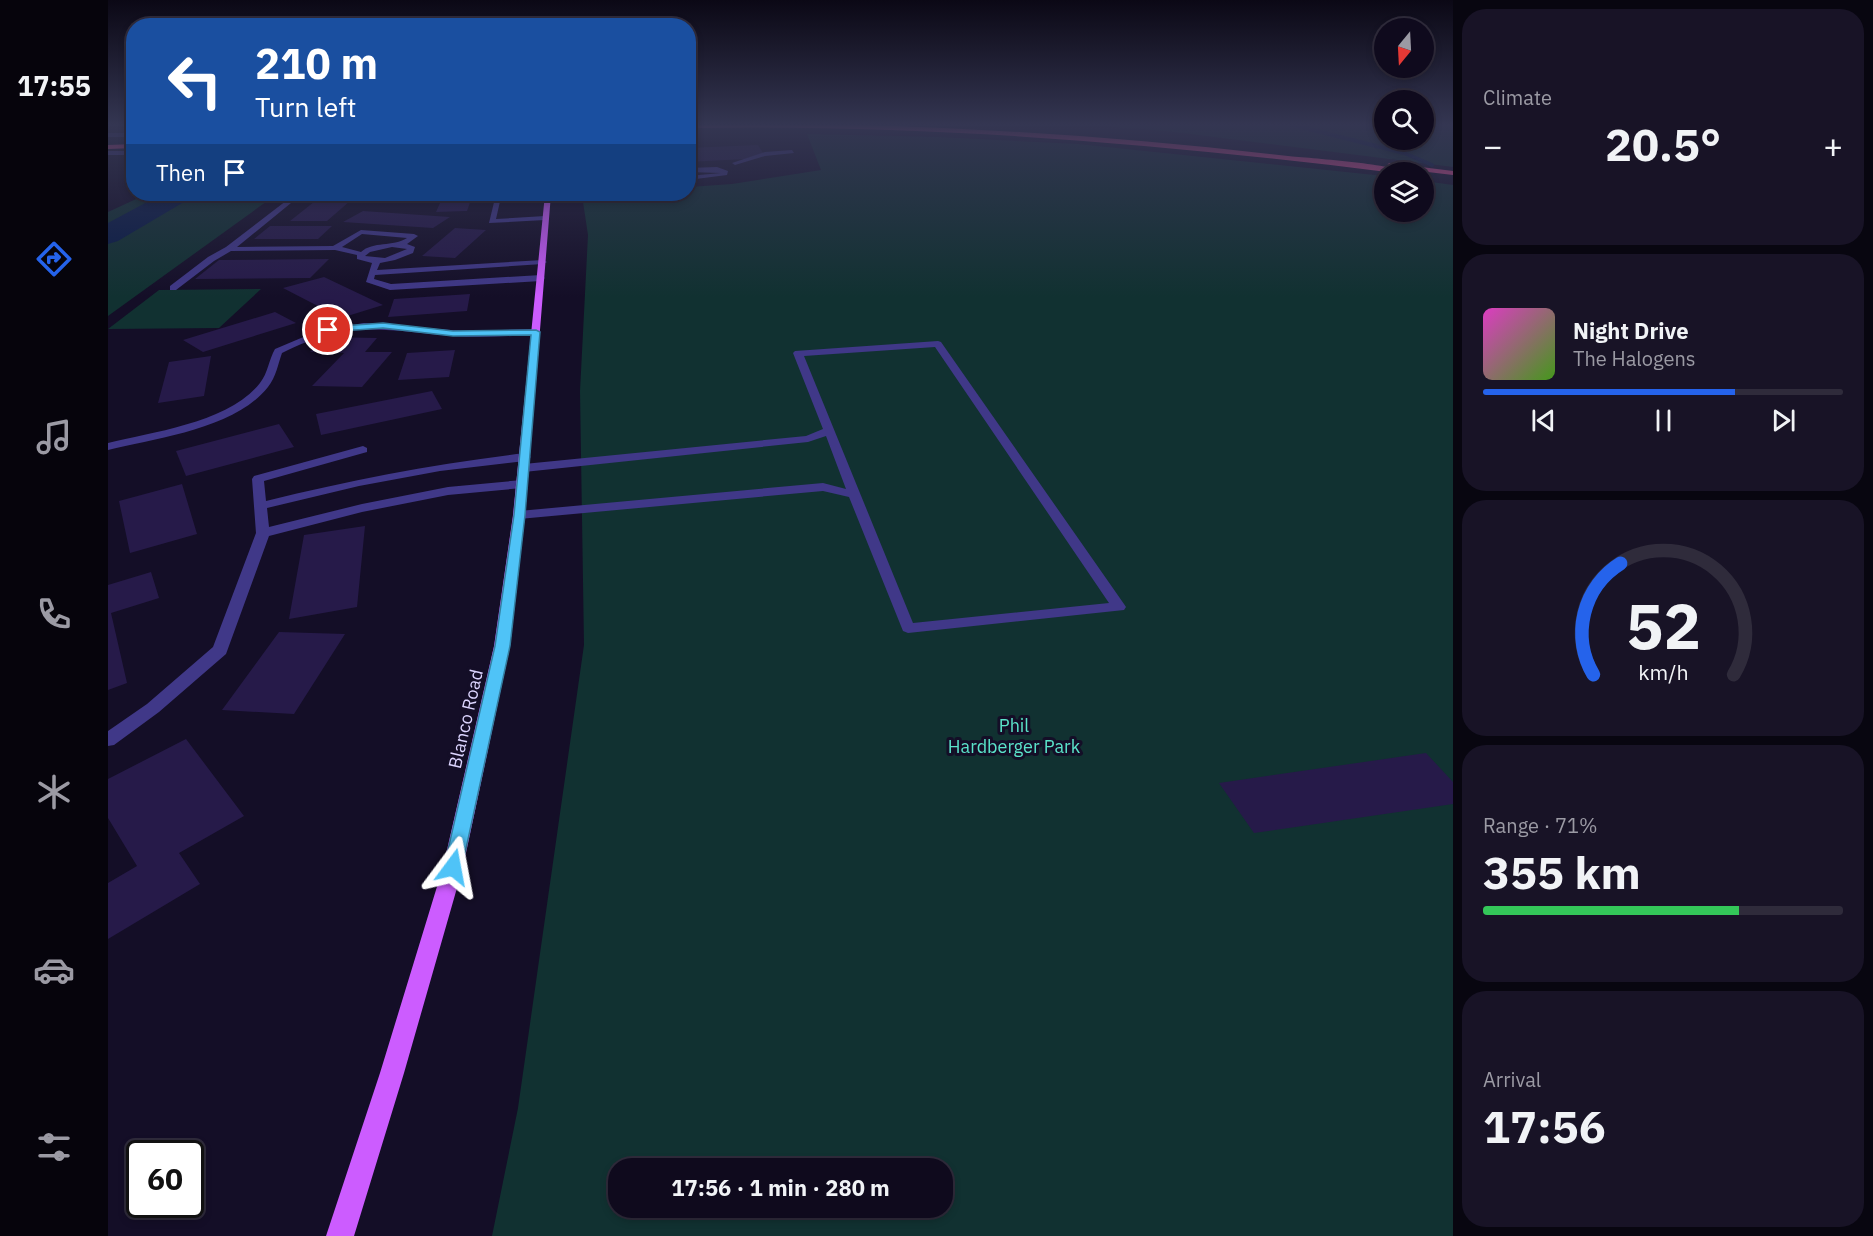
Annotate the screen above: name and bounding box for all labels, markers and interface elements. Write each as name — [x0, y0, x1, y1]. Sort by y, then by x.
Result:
north arrow — [1374, 18, 1434, 78]
map controls — [1374, 18, 1434, 222]
text: 210 m — [255, 36, 378, 91]
icon: left — [156, 42, 234, 120]
text: 17:55 — [17, 68, 91, 103]
text: Climate — [1483, 84, 1552, 111]
text: Turn left — [255, 89, 356, 124]
button: search — [1374, 90, 1434, 150]
text: 20.5° — [1605, 115, 1721, 173]
text: − — [1483, 124, 1503, 167]
text: + — [1823, 124, 1843, 167]
icon: arrive — [218, 156, 251, 189]
text: Then — [156, 158, 206, 187]
button: layers — [1374, 162, 1434, 222]
icon: directions — [33, 238, 75, 280]
pin — [302, 304, 353, 355]
icon: arrive — [311, 313, 344, 346]
text: Night Drive — [1573, 316, 1689, 345]
text: The Halogens — [1573, 345, 1695, 372]
icon: previous — [1527, 404, 1560, 437]
icon: pause — [1647, 404, 1680, 437]
icon: next — [1767, 404, 1800, 437]
icon: music — [33, 416, 75, 458]
text: 52 — [1626, 585, 1700, 666]
icon: phone — [33, 593, 75, 635]
text: km/h — [1638, 658, 1688, 686]
street label: Blanco Road — [443, 667, 488, 771]
park label: Phil Hardberger Park — [948, 714, 1081, 758]
icon: climate — [33, 771, 75, 813]
text: Range · 71% — [1483, 812, 1598, 839]
position arrow — [421, 835, 485, 899]
text: 355 km — [1483, 843, 1641, 901]
icon: car — [33, 949, 75, 991]
text: Arrival — [1483, 1066, 1541, 1093]
text: 17:56 — [1483, 1097, 1606, 1155]
icon: filters — [33, 1126, 75, 1168]
speed limit sign: 60 — [126, 1140, 204, 1218]
text: 17:56 · 1 min · 280 m — [671, 1173, 890, 1202]

